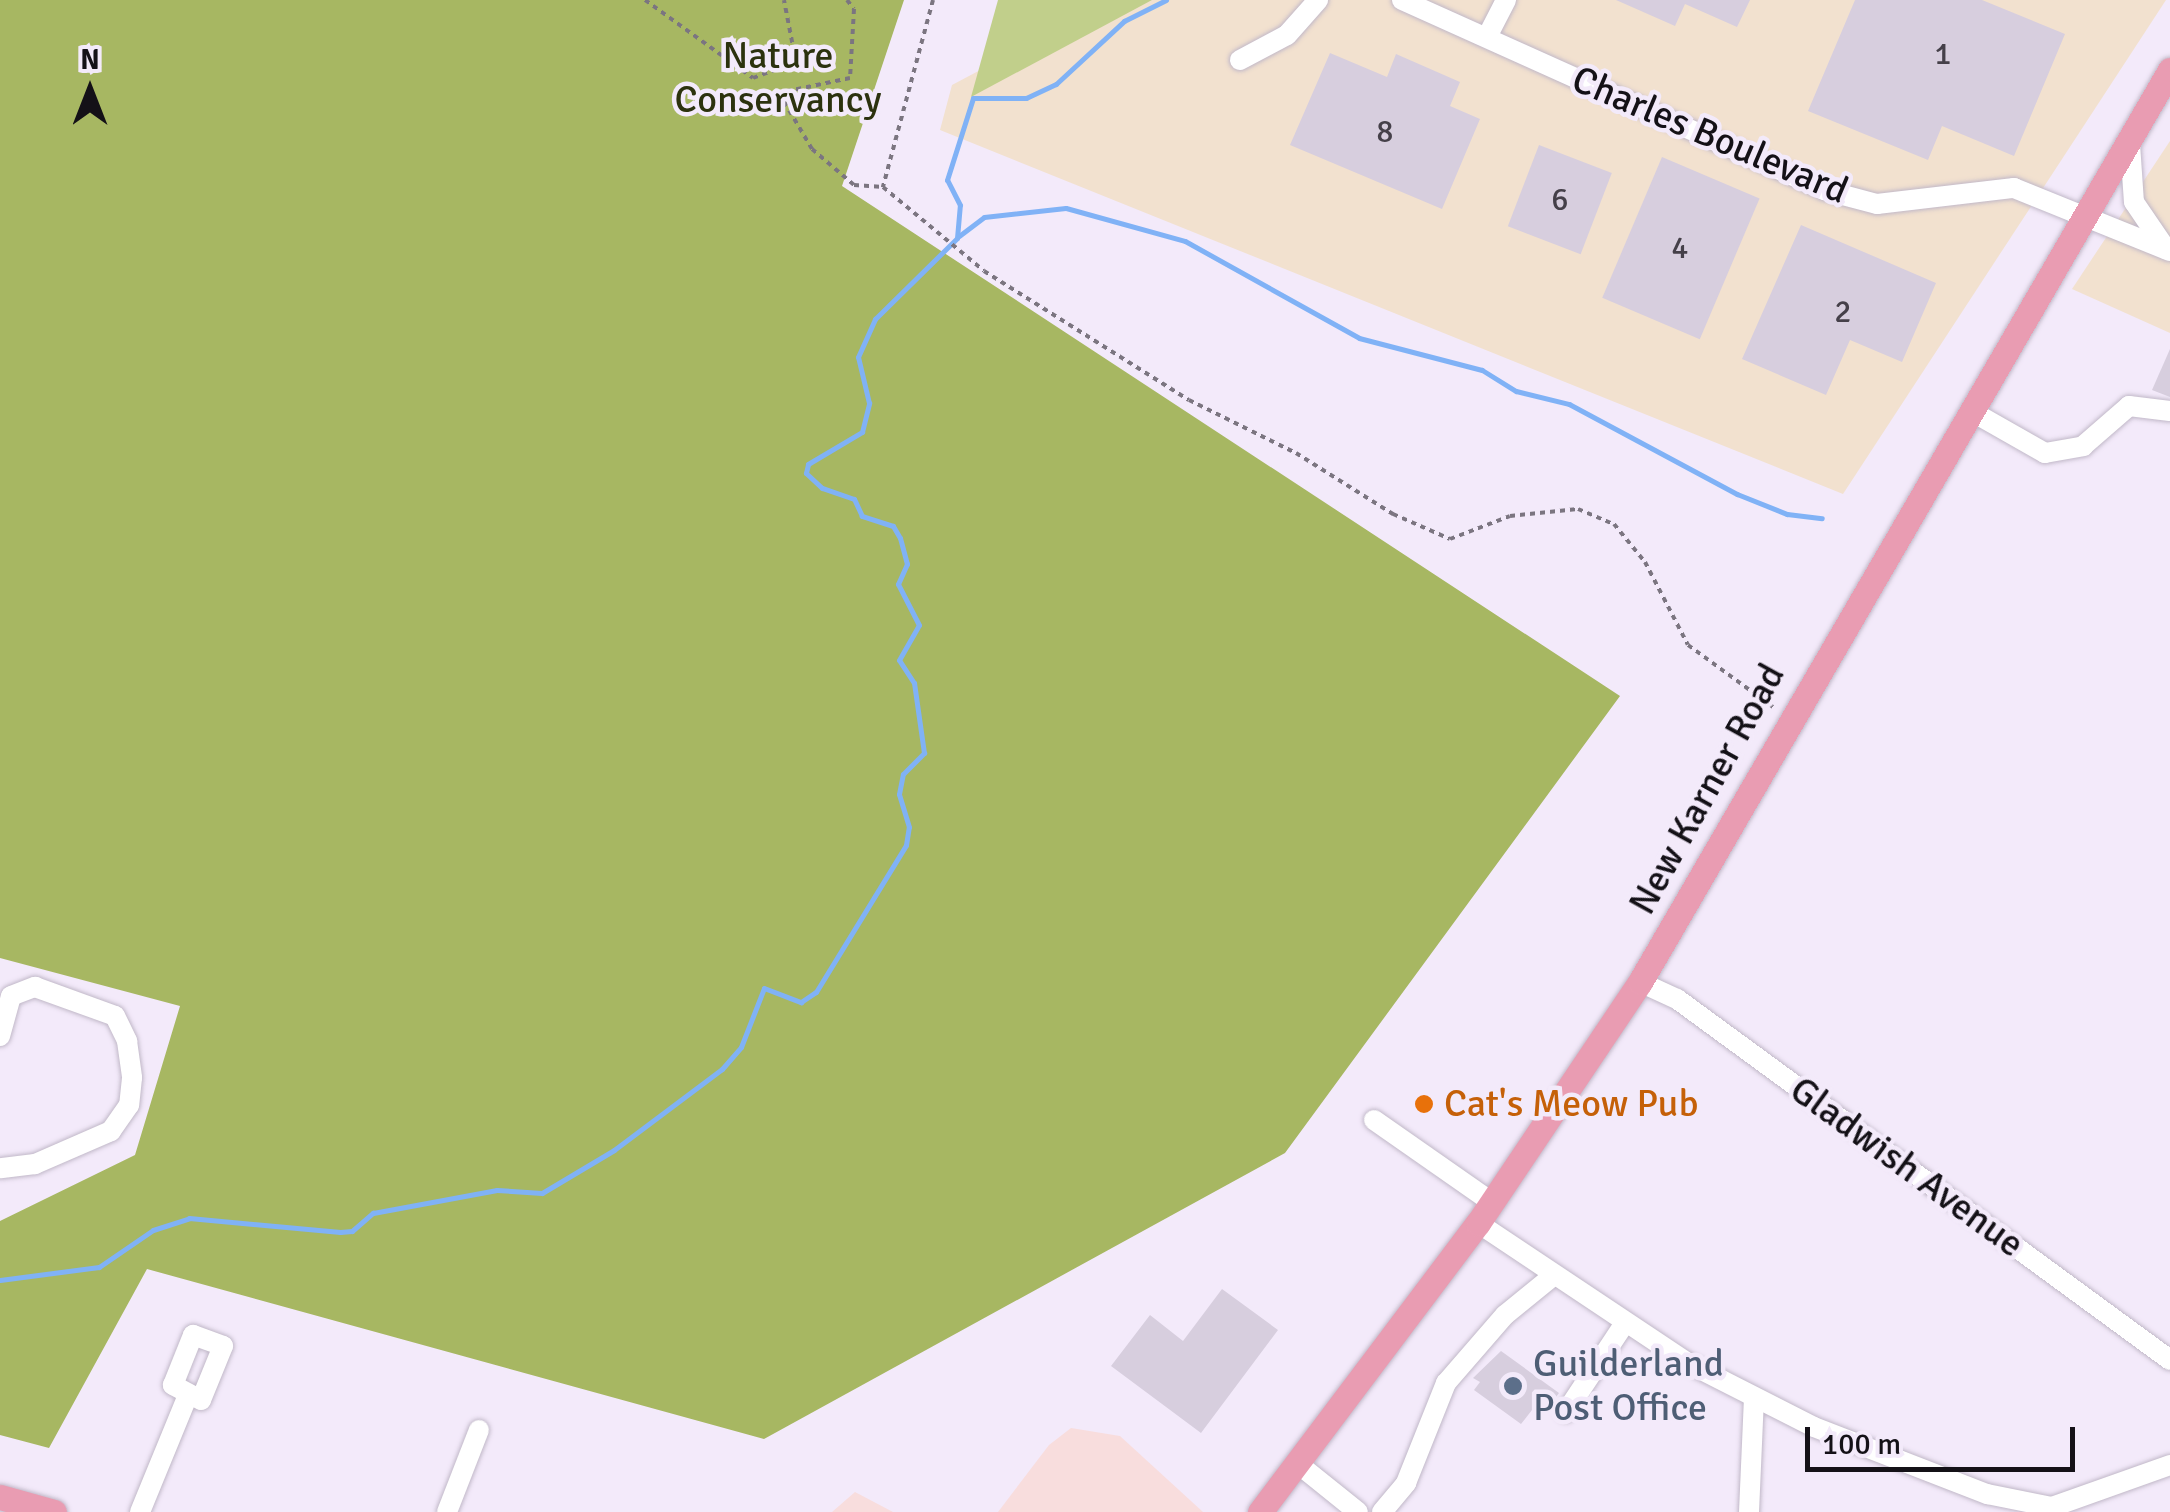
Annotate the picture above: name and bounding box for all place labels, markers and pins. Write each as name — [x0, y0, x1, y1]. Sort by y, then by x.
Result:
place label: Cat's Meow Pub — [1444, 1081, 1698, 1127]
marker: Cat's Meow Pub — [1413, 1093, 1435, 1115]
place label: Guilderland Post Office — [1533, 1341, 1724, 1430]
marker: Guilderland Post Office — [1502, 1375, 1524, 1397]

